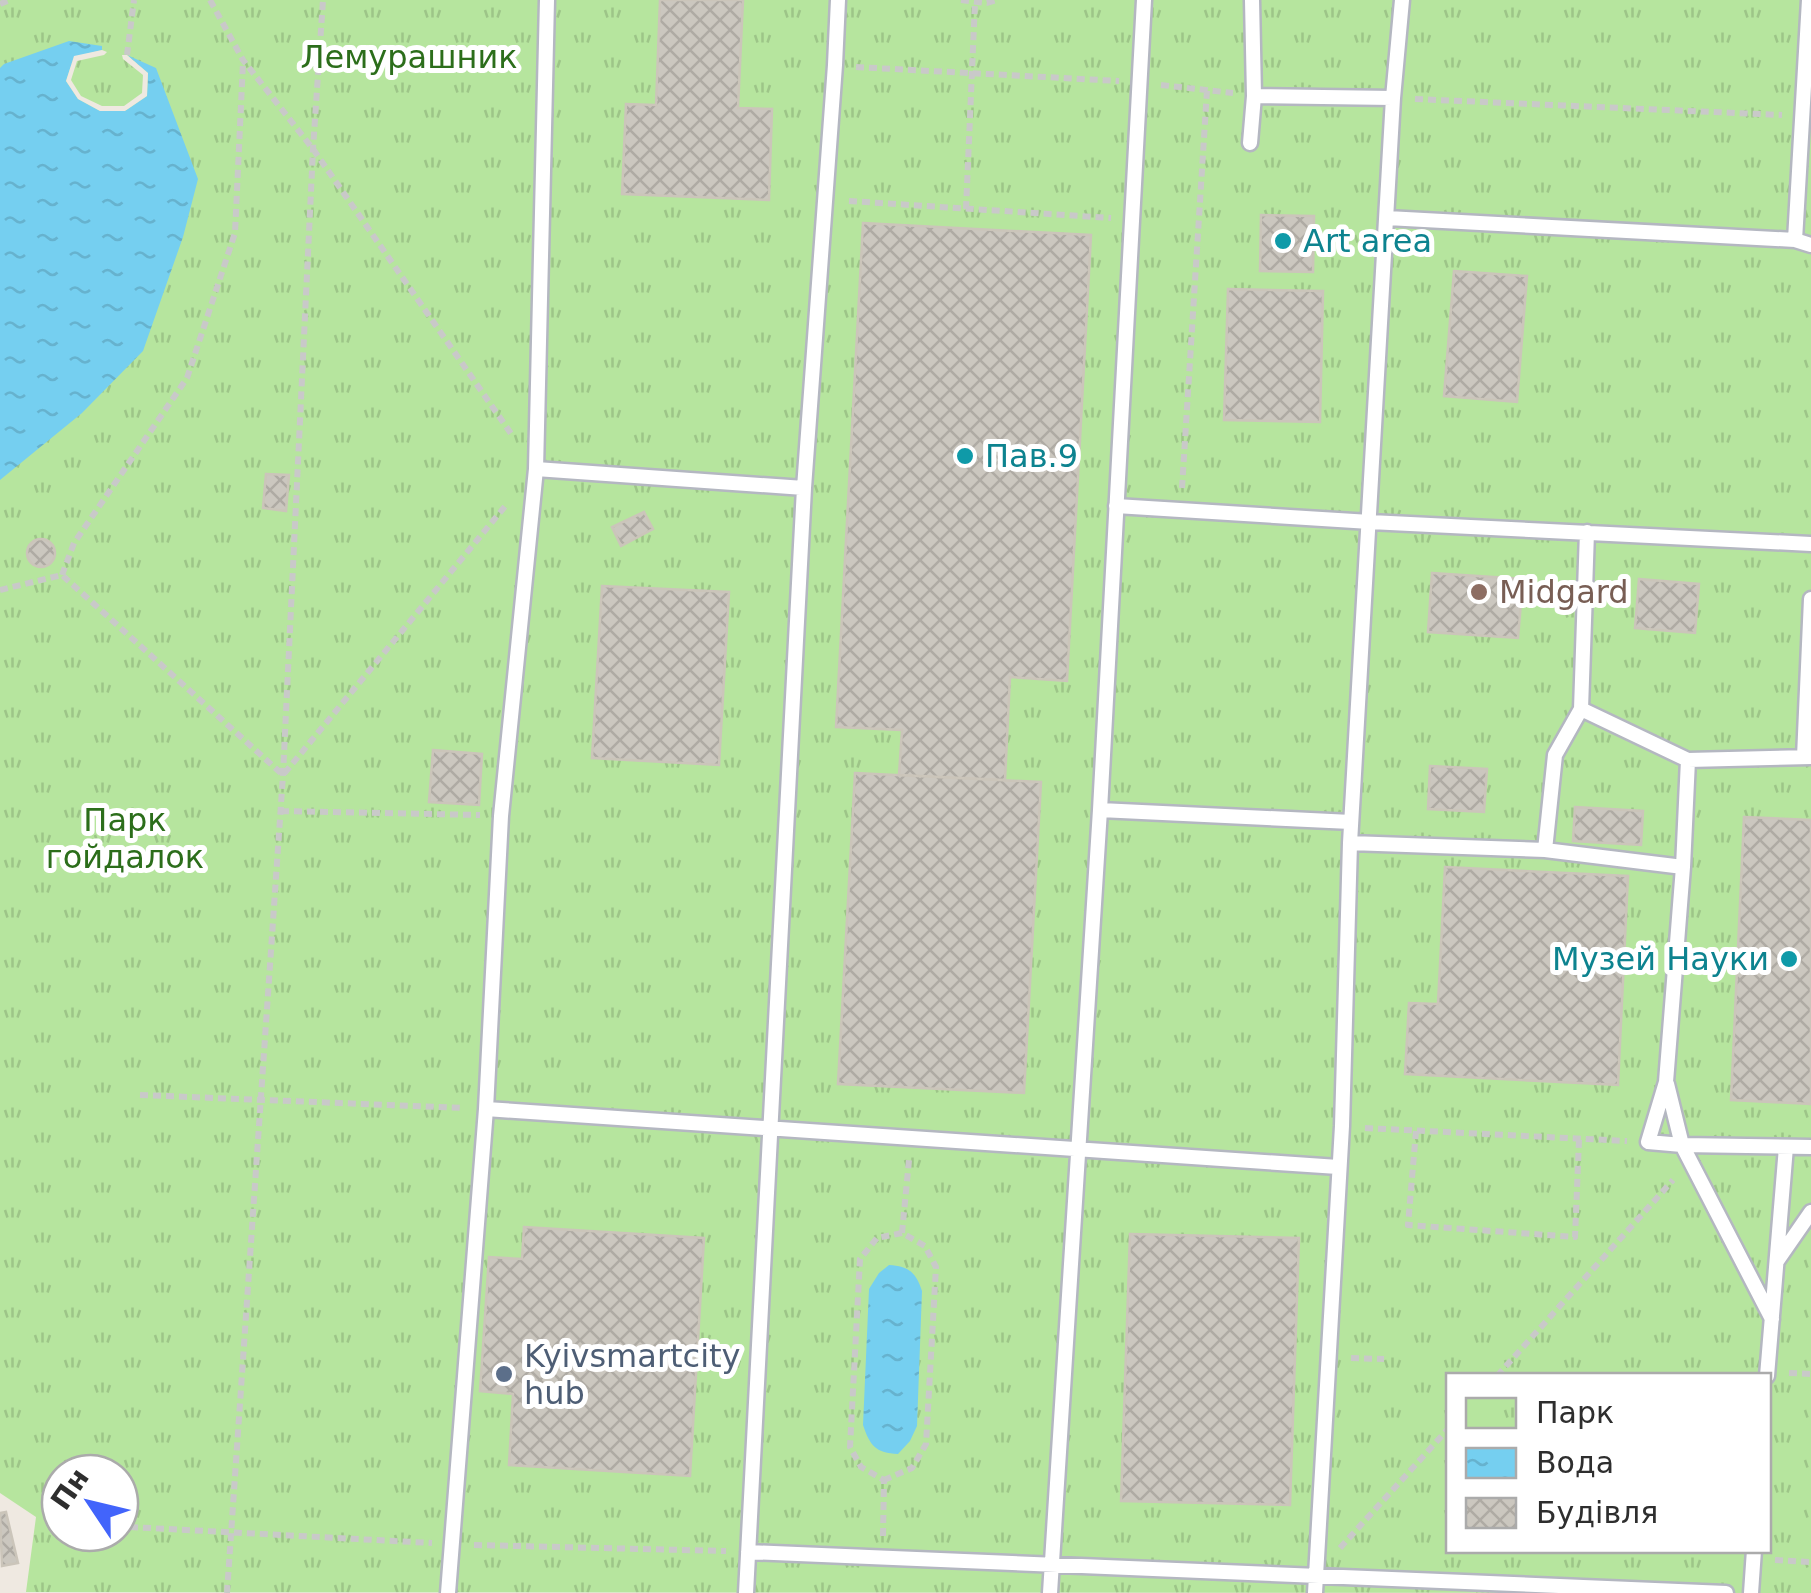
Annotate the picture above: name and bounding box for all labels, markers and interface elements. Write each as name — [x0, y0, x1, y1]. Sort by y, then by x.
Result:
park label: Лемурашник — [300, 38, 518, 76]
place label: Art area — [1303, 222, 1432, 260]
marker: Art area — [1272, 230, 1294, 252]
place label: Пав.9 — [985, 437, 1078, 475]
marker: Пав.9 — [954, 445, 976, 467]
place label: Midgard — [1499, 573, 1629, 611]
marker: Midgard — [1468, 581, 1490, 603]
park label: Парк гойдалок — [46, 801, 204, 876]
place label: Музей Науки — [1552, 940, 1769, 978]
marker: Музей Науки — [1778, 948, 1800, 970]
place label: Kyivsmartcity hub — [524, 1337, 741, 1412]
marker: Kyivsmartcity hub — [493, 1363, 515, 1385]
legend — [1446, 1373, 1771, 1553]
text: Парк — [1536, 1395, 1614, 1430]
text: Вода — [1536, 1445, 1614, 1480]
north arrow — [40, 1453, 140, 1553]
text: Пн — [44, 1462, 96, 1516]
text: Будівля — [1536, 1495, 1658, 1530]

